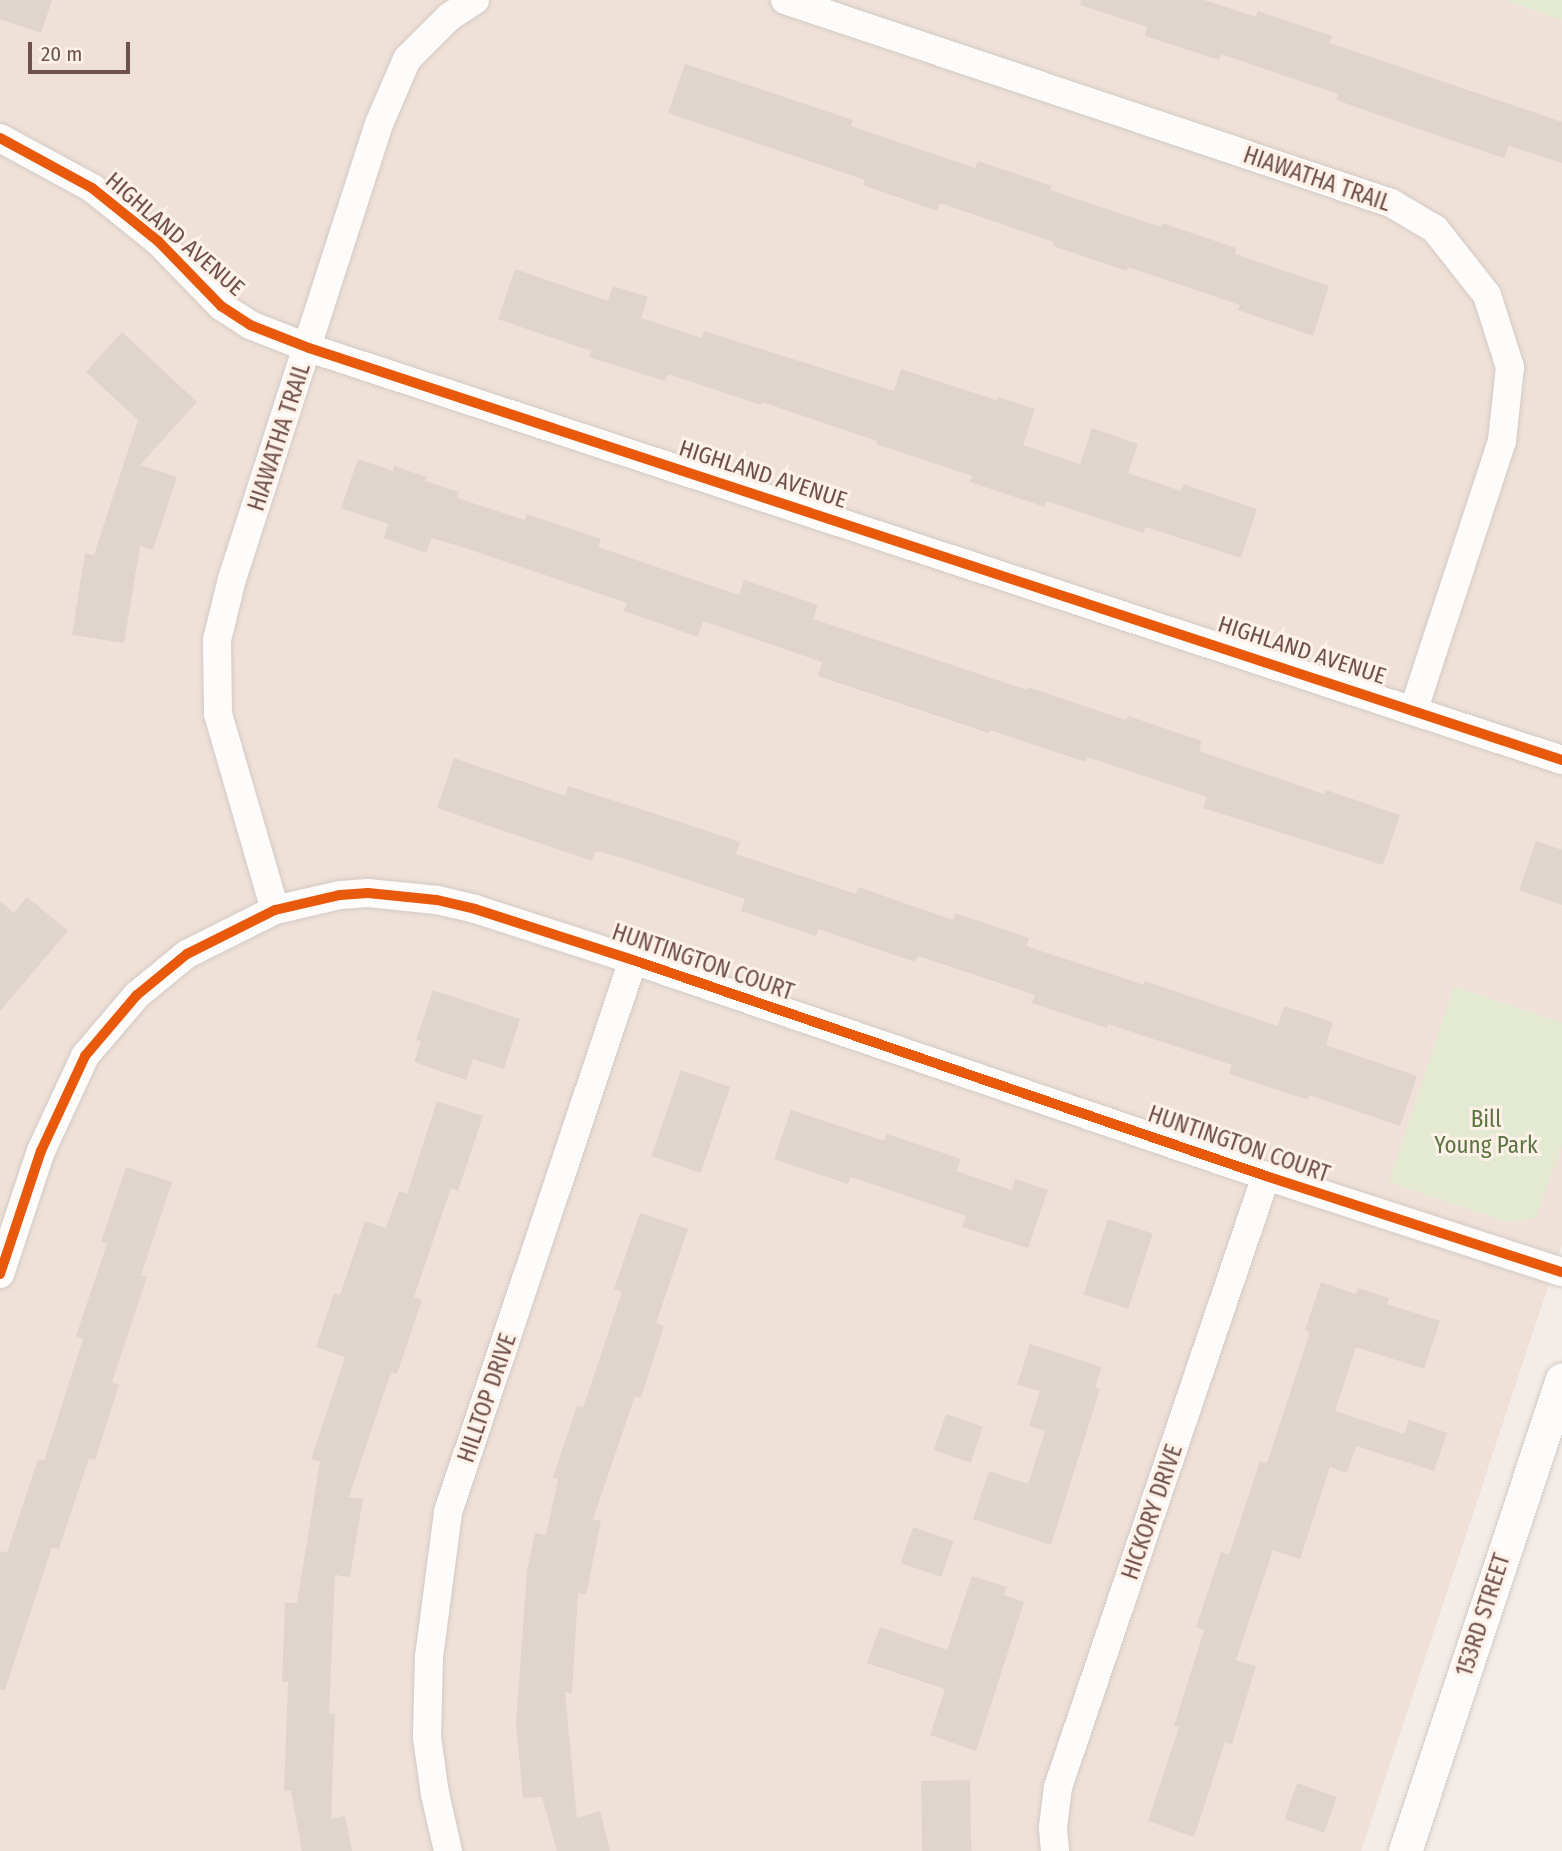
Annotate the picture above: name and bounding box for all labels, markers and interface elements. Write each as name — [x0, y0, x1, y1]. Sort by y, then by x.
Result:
scale bar — [32, 28, 133, 72]
text: 20 m — [41, 41, 82, 67]
street label: HIAWATHA TRAIL — [1240, 141, 1394, 217]
street label: HIGHLAND AVENUE — [100, 166, 250, 302]
street label: HIAWATHA TRAIL — [242, 360, 316, 514]
street label: HIGHLAND AVENUE — [676, 434, 850, 514]
street label: HIGHLAND AVENUE — [1215, 610, 1389, 690]
street label: HUNTINGTON COURT — [609, 918, 797, 1006]
street label: HUNTINGTON COURT — [1145, 1100, 1333, 1188]
park label: Bill Young Park — [1434, 1105, 1538, 1159]
street label: HILLTOP DRIVE — [452, 1330, 522, 1466]
street label: HICKORY DRIVE — [1116, 1441, 1188, 1583]
street label: 153RD STREET — [1450, 1550, 1516, 1680]

